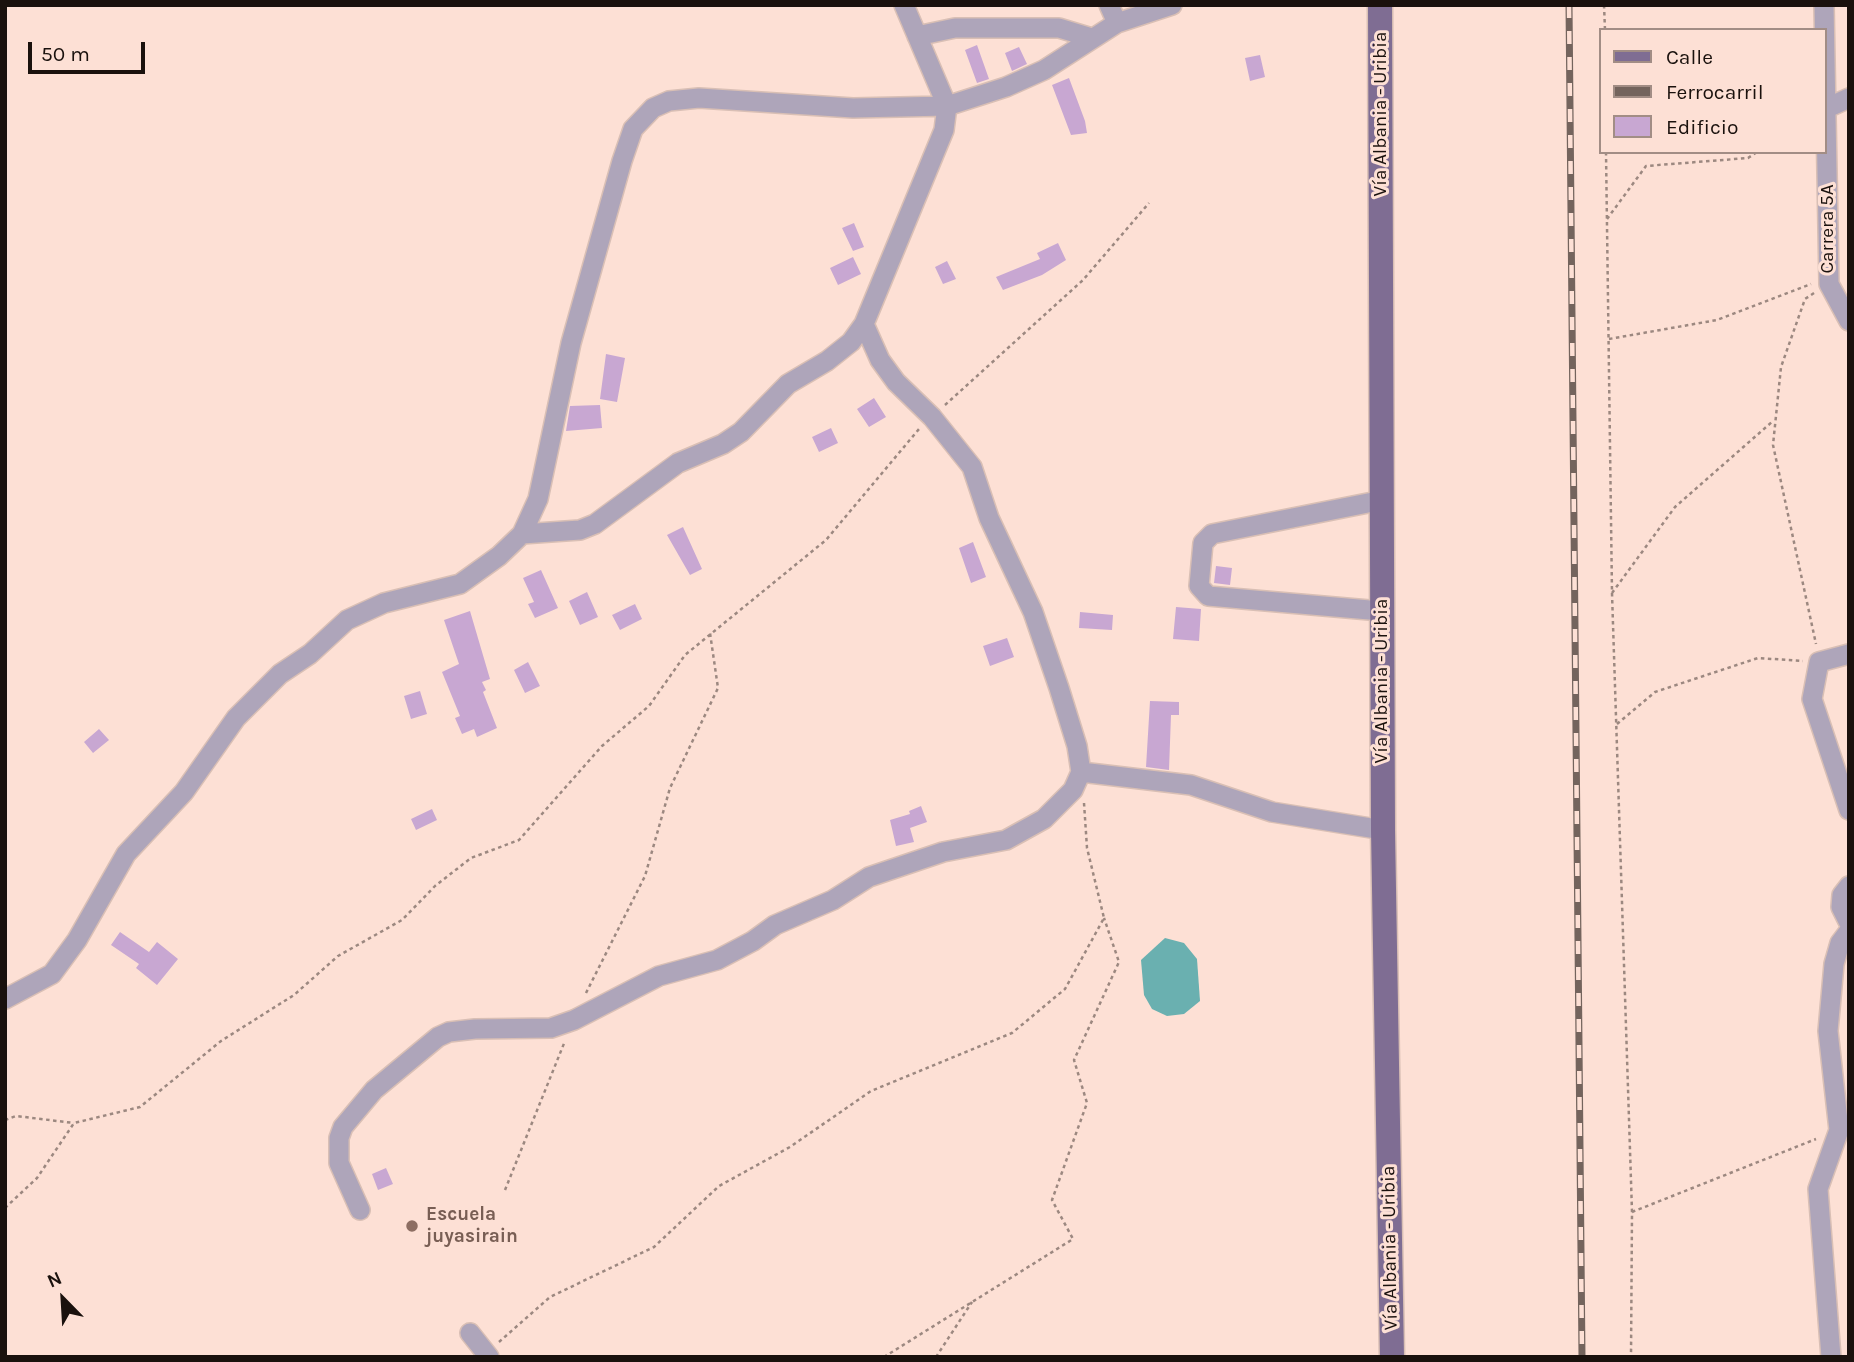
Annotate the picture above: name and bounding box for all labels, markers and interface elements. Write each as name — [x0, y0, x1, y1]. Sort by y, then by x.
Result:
scale bar — [32, 28, 149, 72]
legend — [1598, 28, 1826, 154]
street label: Vía Albania - Uribia — [1370, 32, 1392, 196]
text: 50 m — [41, 42, 90, 66]
text: Calle — [1666, 45, 1713, 69]
text: Ferrocarril — [1666, 80, 1764, 104]
text: Edificio — [1666, 115, 1739, 139]
street label: Carrera 5A — [1817, 184, 1839, 274]
street label: Vía Albania - Uribia — [1371, 599, 1393, 763]
street label: Vía Albania - Uribia — [1377, 1165, 1403, 1331]
place label: Escuela juyasirain — [426, 1204, 518, 1248]
marker: Escuela juyasirain — [404, 1218, 420, 1234]
north arrow — [28, 1264, 98, 1334]
text: N — [44, 1267, 65, 1293]

